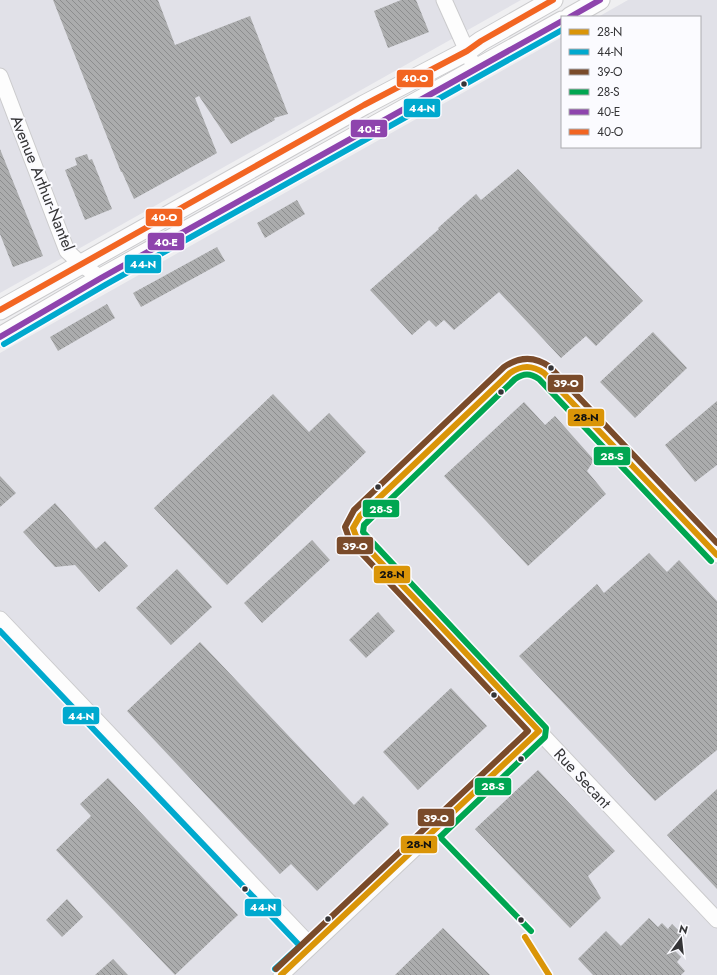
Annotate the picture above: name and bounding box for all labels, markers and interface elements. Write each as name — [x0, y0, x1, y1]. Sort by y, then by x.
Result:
legend — [561, 16, 701, 148]
text: 28-N — [597, 23, 622, 41]
text: 44-N — [597, 43, 623, 61]
text: 39-O — [597, 63, 622, 81]
line badge: 40-O — [396, 69, 434, 88]
text: 40-O — [402, 70, 428, 86]
unlabelled marker — [459, 79, 469, 89]
text: 28-S — [597, 83, 620, 101]
line badge: 44-N — [403, 98, 441, 118]
text: 44-N — [409, 100, 435, 116]
text: 40-E — [597, 103, 620, 121]
street label: Avenue Arthur-Nantel — [5, 112, 80, 254]
line badge: 40-E — [350, 119, 388, 138]
text: 40-E — [357, 121, 381, 137]
text: 40-O — [597, 123, 623, 141]
line badge: 40-O — [145, 208, 183, 227]
text: 40-O — [151, 209, 177, 225]
line badge: 40-E — [147, 232, 185, 251]
text: 40-E — [154, 234, 178, 250]
line badge: 44-N — [124, 254, 162, 274]
text: 44-N — [130, 256, 156, 272]
unlabelled marker — [546, 363, 556, 373]
line badge: 39-O — [547, 374, 584, 393]
text: 39-O — [553, 375, 579, 391]
unlabelled marker — [496, 387, 506, 397]
line badge: 28-N — [567, 408, 605, 427]
text: 28-N — [573, 409, 599, 425]
line badge: 28-S — [593, 446, 631, 466]
text: 28-S — [600, 448, 624, 464]
unlabelled marker — [373, 482, 383, 492]
line badge: 28-S — [362, 499, 400, 518]
text: 28-S — [369, 501, 393, 517]
line badge: 39-O — [336, 536, 374, 555]
text: 39-O — [342, 538, 368, 554]
line badge: 28-N — [373, 565, 411, 584]
text: 28-N — [379, 566, 405, 582]
unlabelled marker — [489, 690, 499, 700]
line badge: 44-N — [62, 706, 100, 725]
text: 44-N — [68, 708, 94, 724]
street label: Rue Secant — [549, 743, 617, 814]
unlabelled marker — [516, 754, 526, 764]
line badge: 28-S — [474, 777, 512, 796]
text: 28-S — [481, 778, 505, 794]
line badge: 39-O — [417, 808, 455, 827]
text: 39-O — [423, 810, 449, 826]
line badge: 28-N — [400, 835, 438, 854]
text: 28-N — [406, 836, 432, 852]
unlabelled marker — [240, 884, 250, 894]
line badge: 44-N — [244, 898, 282, 917]
text: 44-N — [250, 899, 276, 915]
unlabelled marker — [323, 914, 333, 924]
unlabelled marker — [516, 915, 526, 925]
north arrow — [661, 919, 701, 959]
text: N — [677, 920, 690, 938]

